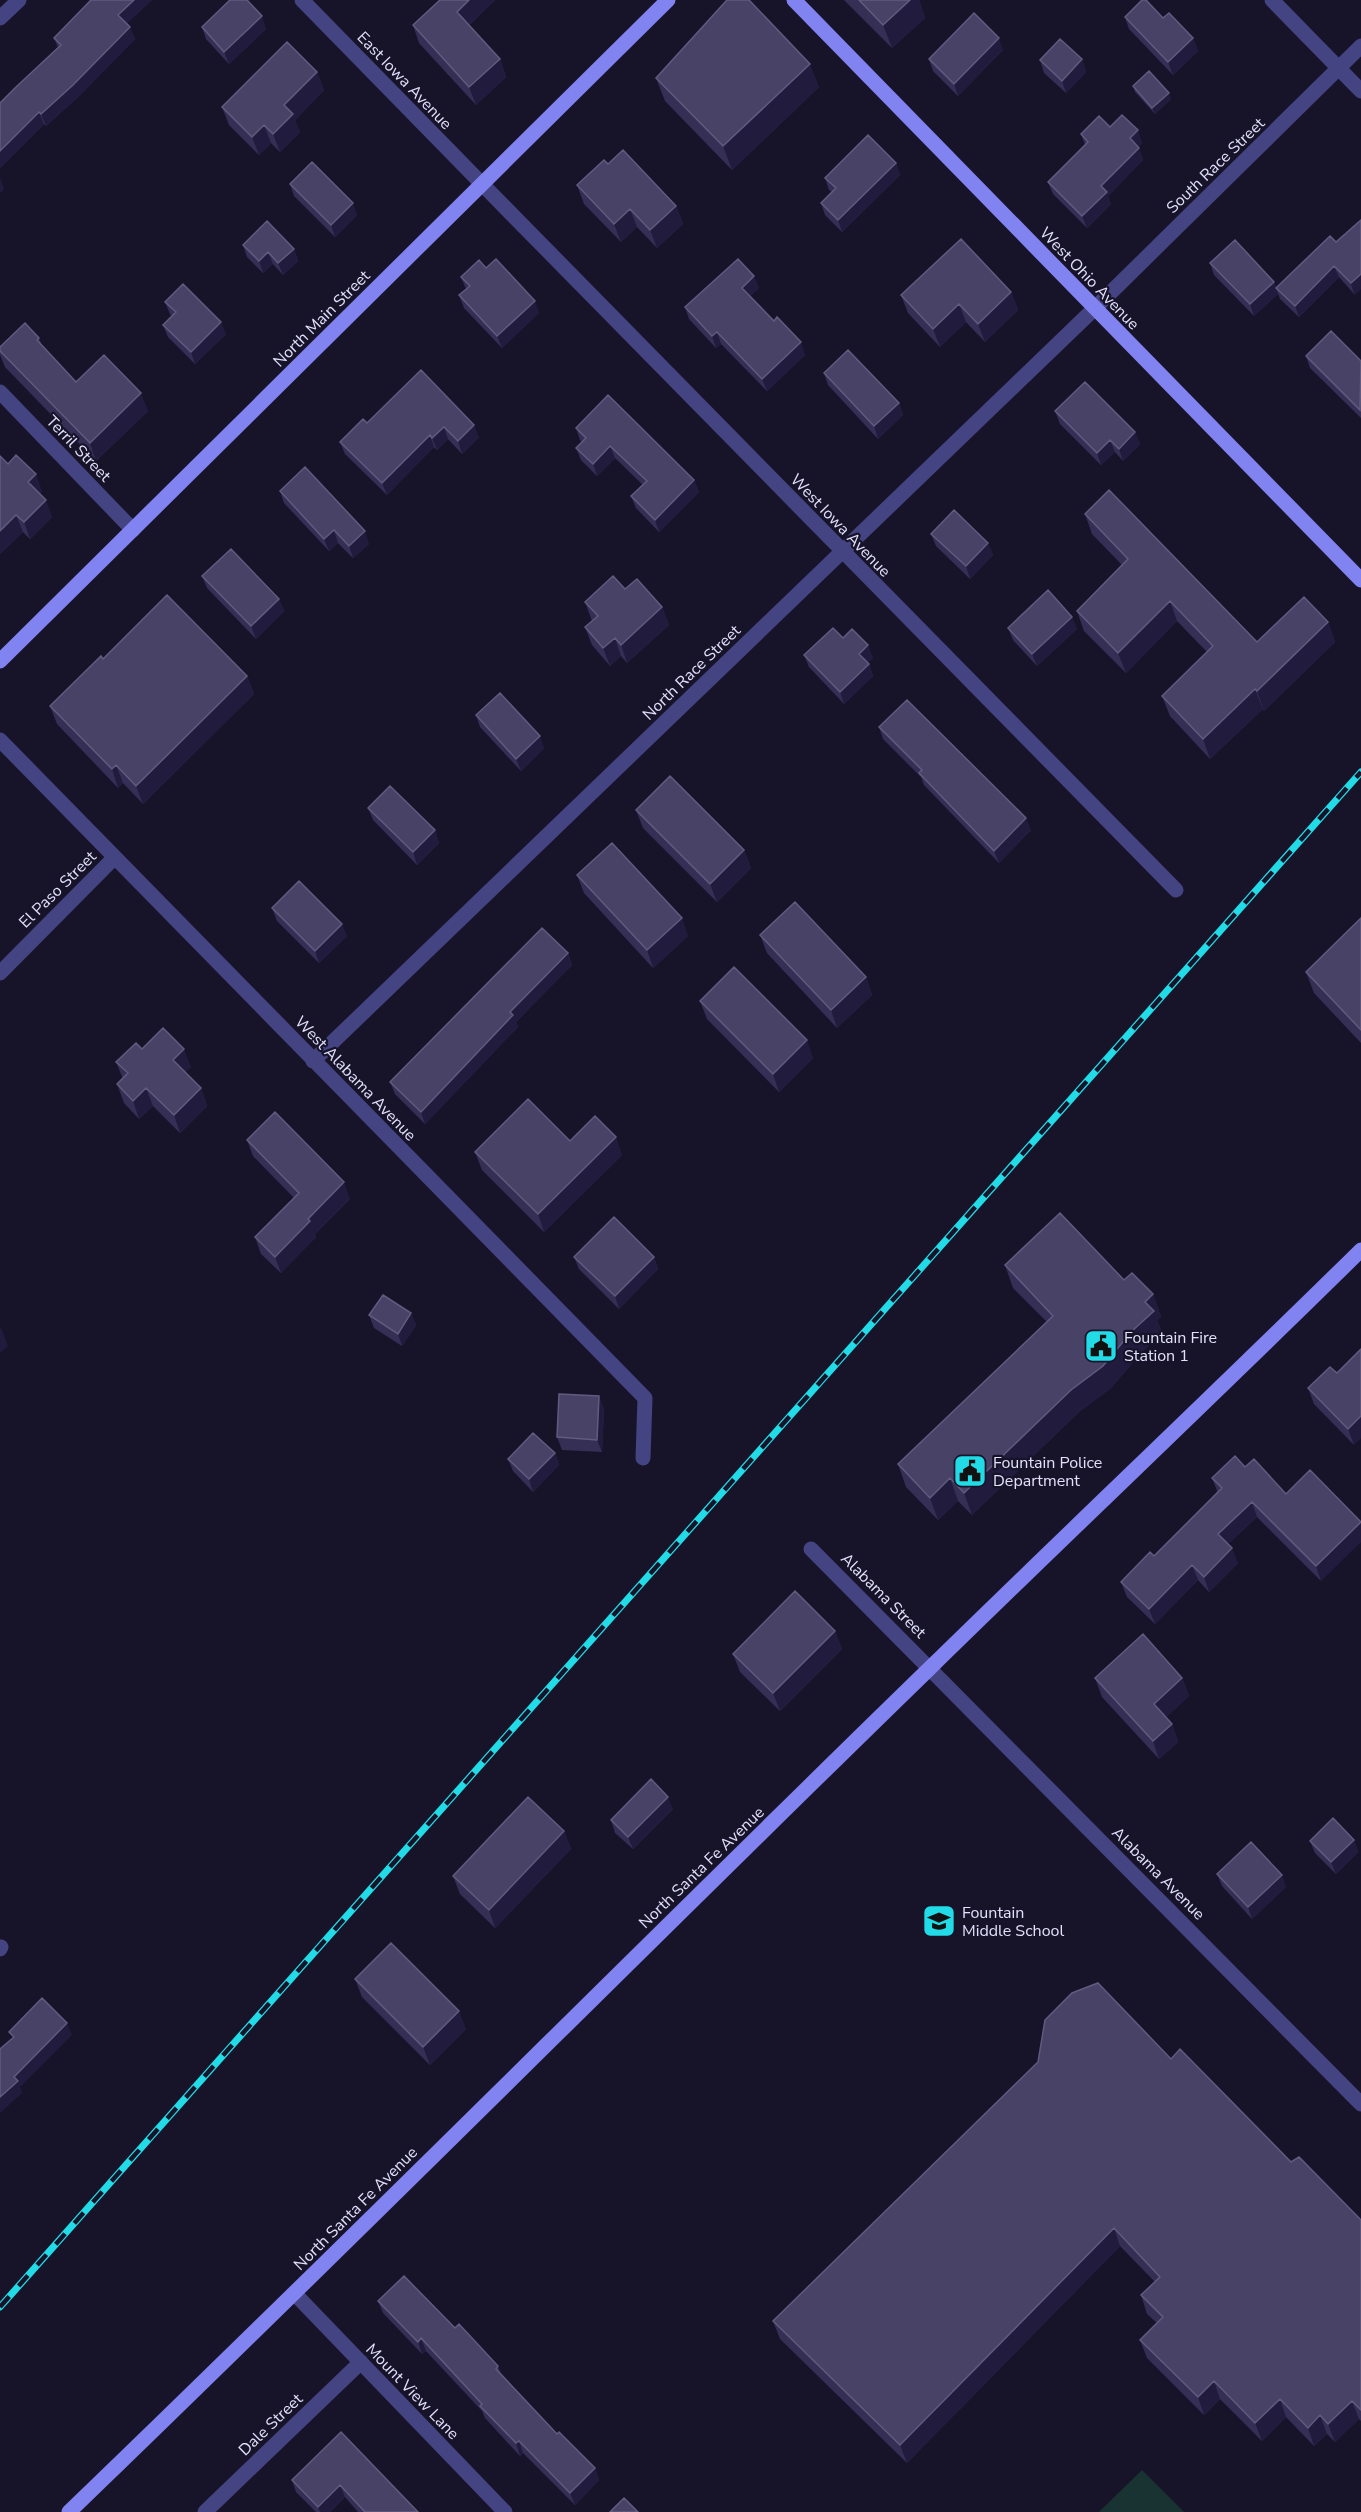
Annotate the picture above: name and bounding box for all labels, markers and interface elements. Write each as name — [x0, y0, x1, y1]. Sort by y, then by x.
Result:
street label: East Iowa Avenue — [352, 27, 457, 134]
street label: South Race Street — [1162, 113, 1270, 219]
street label: West Ohio Avenue — [1034, 222, 1144, 335]
street label: North Main Street — [269, 265, 375, 372]
street label: Terril Street — [41, 411, 116, 487]
street label: West Iowa Avenue — [785, 469, 895, 582]
street label: North Race Street — [638, 620, 746, 725]
street label: El Paso Street — [14, 846, 101, 933]
street label: West Alabama Avenue — [290, 1011, 421, 1146]
place label: Fountain Fire Station 1 — [1124, 1327, 1217, 1367]
public building icon: Fountain Fire Station 1 — [1083, 1328, 1119, 1364]
place label: Fountain Police Department — [993, 1452, 1102, 1492]
public building icon: Fountain Police Department — [952, 1453, 988, 1489]
street label: Alabama Street — [836, 1548, 931, 1644]
street label: North Santa Fe Avenue — [634, 1802, 769, 1934]
street label: Alabama Avenue — [1107, 1822, 1210, 1925]
place label: Fountain Middle School — [962, 1902, 1064, 1942]
school or university icon: Fountain Middle School — [921, 1903, 957, 1939]
street label: North Santa Fe Avenue — [289, 2142, 422, 2275]
street label: Mount View Lane — [361, 2339, 464, 2445]
street label: Dale Street — [234, 2388, 308, 2461]

